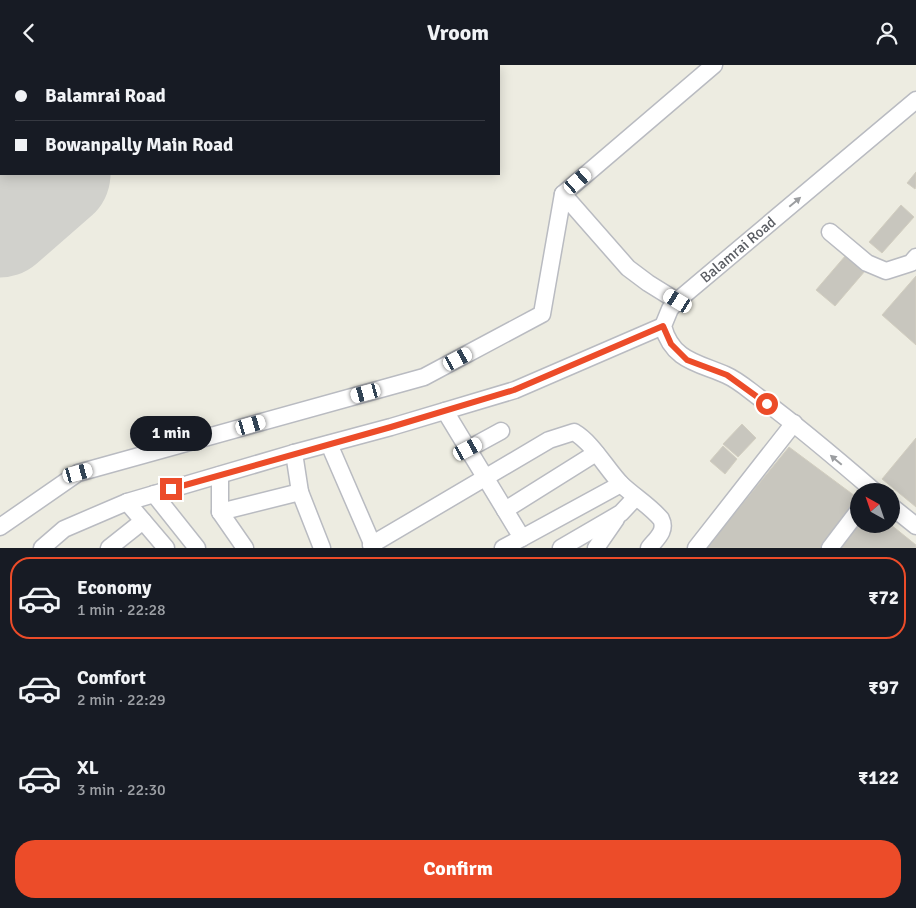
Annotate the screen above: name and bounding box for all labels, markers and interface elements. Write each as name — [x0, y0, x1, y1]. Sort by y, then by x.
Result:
icon: back — [15, 19, 43, 47]
text: Vroom — [427, 19, 489, 46]
icon: person — [873, 19, 901, 47]
text: Balamrai Road — [45, 84, 166, 108]
text: Bowanpally Main Road — [45, 133, 233, 157]
car — [561, 165, 594, 197]
one-way arrow — [789, 196, 802, 207]
street label: Balamrai Road — [697, 213, 780, 287]
car — [661, 287, 694, 315]
car — [441, 345, 474, 373]
car — [349, 382, 382, 404]
route start — [756, 393, 778, 415]
car — [234, 414, 267, 436]
callout: 1 min — [130, 417, 212, 451]
text: 1 min — [152, 423, 190, 443]
car — [451, 435, 484, 463]
one-way arrow — [830, 454, 843, 465]
car — [61, 462, 94, 484]
route end — [160, 478, 182, 500]
north arrow — [850, 483, 900, 533]
map controls — [850, 483, 900, 533]
icon: car — [17, 576, 62, 621]
text: Economy — [77, 576, 151, 600]
text: ₹72 — [868, 586, 899, 610]
text: 1 min · 22:28 — [77, 600, 166, 620]
icon: car — [17, 666, 62, 711]
text: Comfort — [77, 666, 146, 690]
text: ₹97 — [868, 676, 899, 700]
text: 2 min · 22:29 — [77, 690, 166, 710]
icon: car — [17, 756, 62, 801]
text: XL — [77, 756, 99, 780]
text: ₹122 — [858, 766, 899, 790]
text: 3 min · 22:30 — [77, 780, 166, 800]
button: Confirm — [15, 840, 901, 898]

